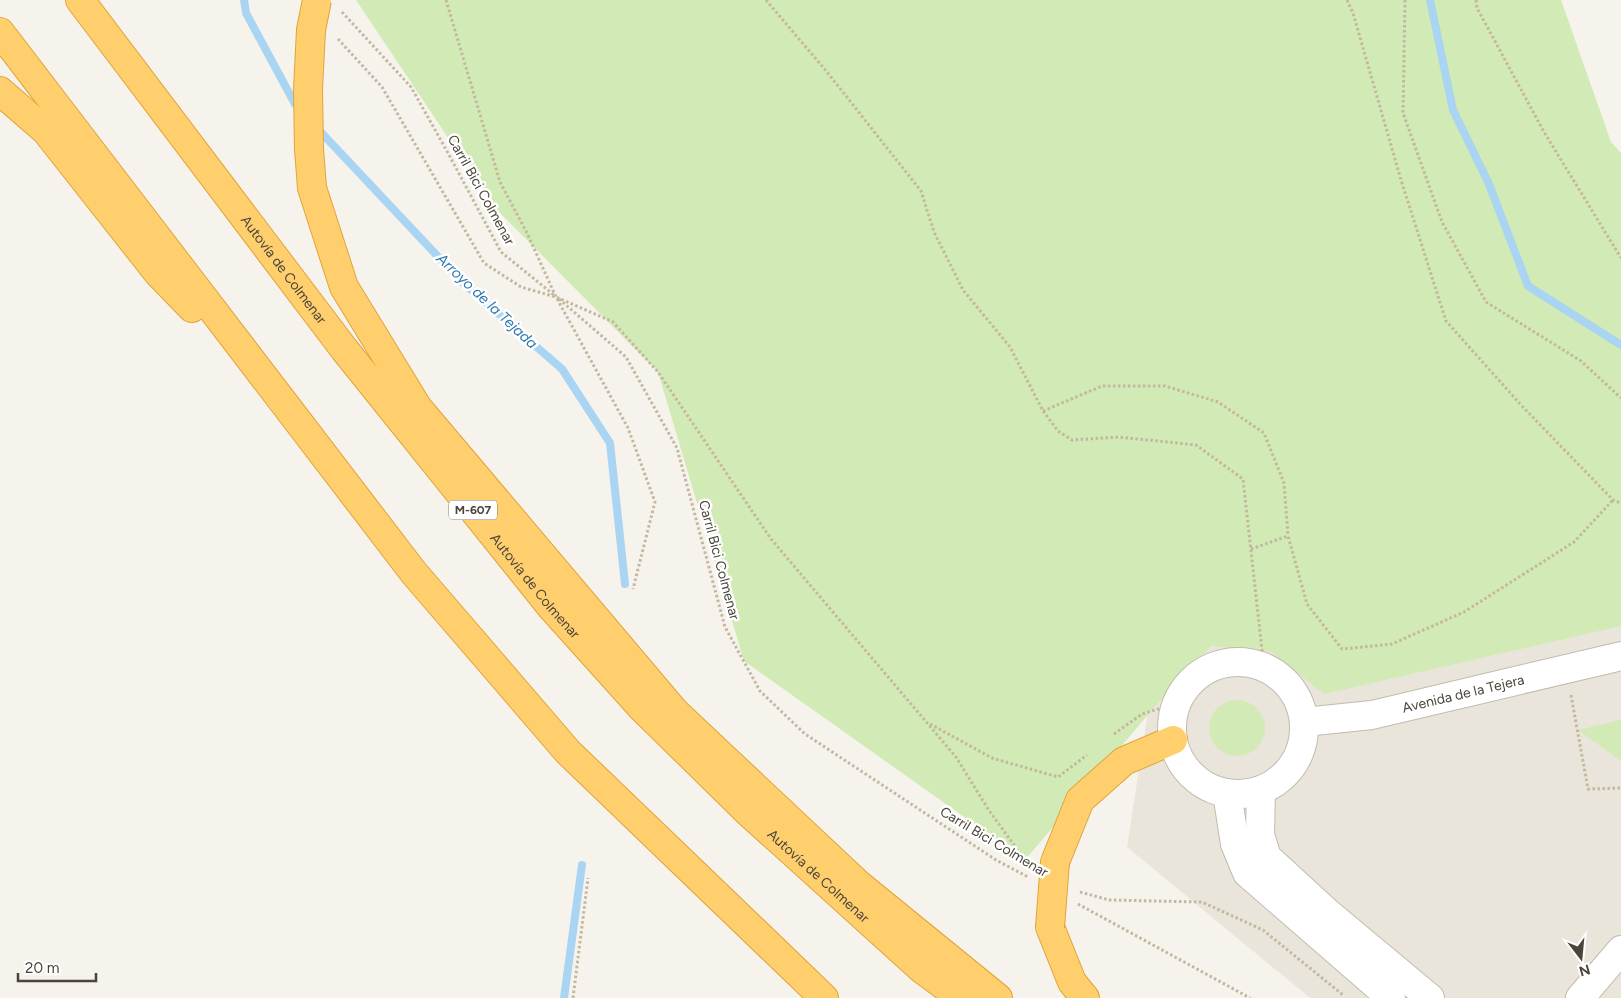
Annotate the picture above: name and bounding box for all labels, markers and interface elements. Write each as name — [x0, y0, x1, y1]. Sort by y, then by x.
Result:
street label: Carril Bici Colmenar — [444, 132, 518, 248]
street label: Autovía de Colmenar — [237, 212, 331, 327]
water label: Arroyo de la Tejada — [432, 249, 541, 353]
street label: Carril Bici Colmenar — [695, 498, 743, 622]
road number: M-607 — [449, 500, 497, 520]
street label: Autovía de Colmenar — [487, 530, 584, 642]
street label: Avenida de la Tejera — [1400, 671, 1526, 716]
street label: Carril Bici Colmenar — [937, 803, 1051, 881]
street label: Autovía de Colmenar — [764, 825, 873, 926]
north arrow — [1556, 933, 1606, 983]
scale bar — [18, 950, 95, 982]
text: 20 m — [25, 959, 59, 977]
text: N — [1577, 960, 1592, 980]

